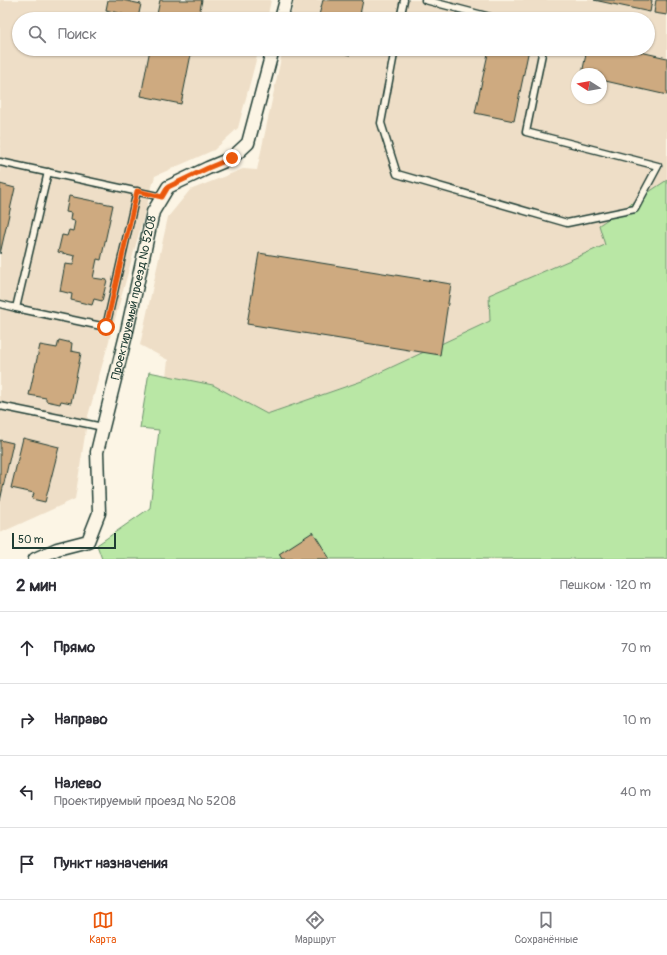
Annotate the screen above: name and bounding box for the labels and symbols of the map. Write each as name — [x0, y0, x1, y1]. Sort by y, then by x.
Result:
north arrow — [571, 68, 607, 104]
route end — [223, 149, 241, 167]
street label: Проектируемый проезд № 5208 — [108, 214, 160, 381]
route start — [97, 318, 115, 336]
scale bar — [12, 531, 116, 550]

